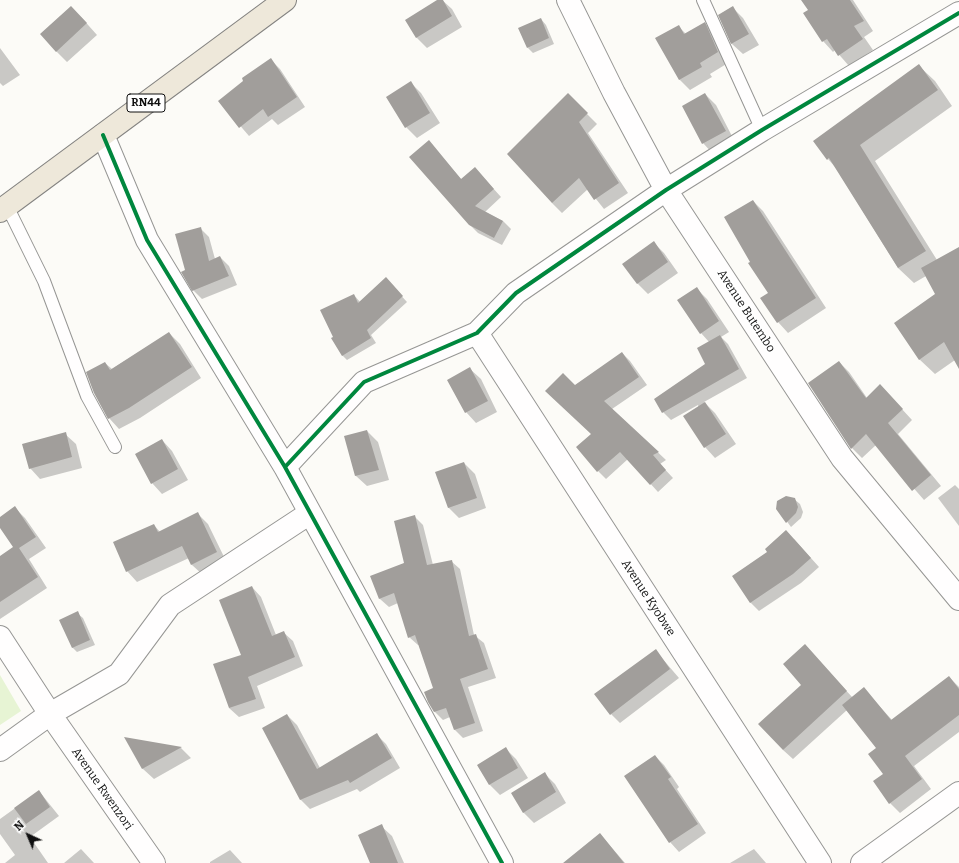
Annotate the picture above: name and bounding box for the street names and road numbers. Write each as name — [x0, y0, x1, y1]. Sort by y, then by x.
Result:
road number: RN44 — [127, 94, 165, 112]
street label: Avenue Butembo — [714, 267, 778, 355]
street label: Avenue Kyobwe — [618, 557, 678, 639]
street label: Avenue Rwenzori — [68, 745, 136, 833]

